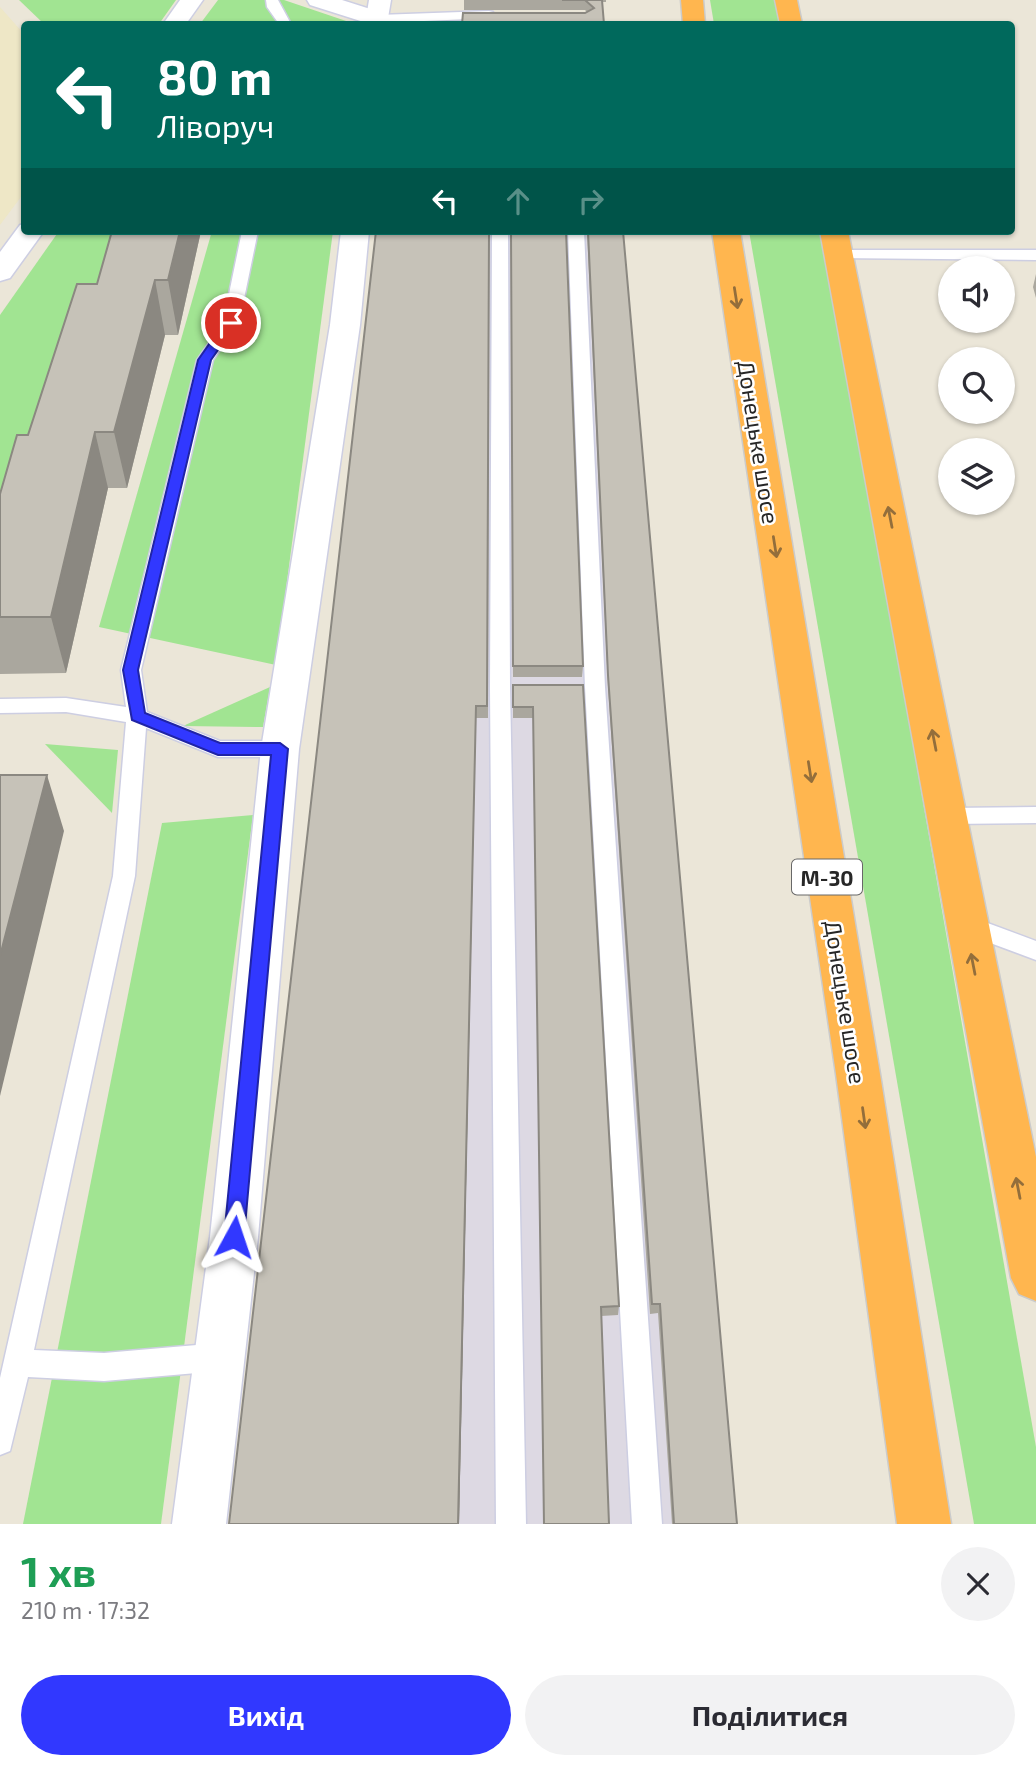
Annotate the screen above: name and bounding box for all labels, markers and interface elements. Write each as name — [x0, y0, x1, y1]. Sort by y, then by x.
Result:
text: 80 m — [157, 46, 272, 105]
icon: left — [42, 49, 133, 140]
text: Ліворуч — [157, 106, 274, 144]
icon: left — [426, 182, 464, 220]
icon: ahead — [499, 182, 537, 220]
icon: right — [572, 182, 610, 220]
map controls — [938, 256, 1015, 515]
button: sound — [938, 256, 1015, 333]
one-way arrow — [730, 287, 743, 309]
pin — [201, 293, 261, 353]
icon: arrive — [212, 304, 250, 342]
button: search — [938, 347, 1015, 424]
street label: Донецьке шосе — [732, 358, 786, 526]
button: layers — [938, 438, 1015, 515]
one-way arrow — [883, 506, 896, 529]
one-way arrow — [769, 535, 782, 558]
one-way arrow — [926, 729, 940, 752]
one-way arrow — [804, 760, 817, 783]
road number: М-30 — [792, 860, 862, 894]
street label: Донецьке шосе — [819, 918, 873, 1086]
one-way arrow — [966, 953, 980, 976]
one-way arrow — [858, 1106, 871, 1129]
one-way arrow — [1010, 1177, 1024, 1200]
position arrow — [197, 1200, 271, 1274]
text: 1 хв — [21, 1545, 96, 1595]
button: close — [941, 1547, 1015, 1621]
text: 210 m · 17:32 — [21, 1596, 150, 1624]
button: Вихід — [21, 1675, 511, 1755]
button: Поділитися — [525, 1675, 1015, 1755]

